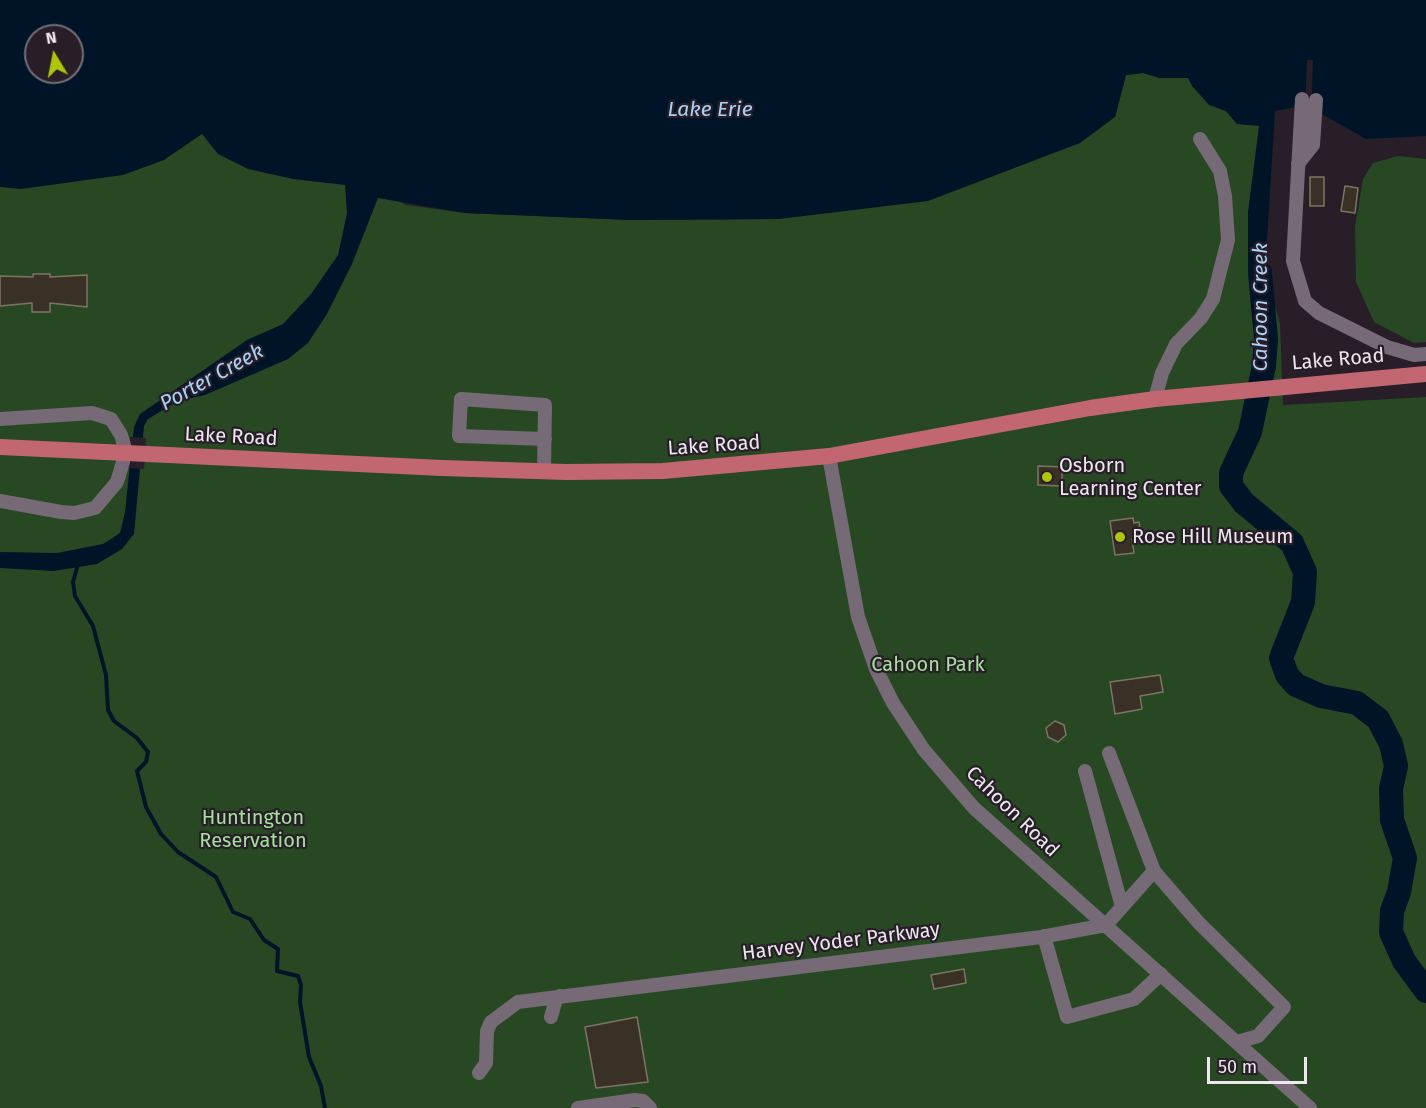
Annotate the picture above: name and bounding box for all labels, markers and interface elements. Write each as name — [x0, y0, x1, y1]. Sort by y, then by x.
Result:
north arrow — [24, 24, 84, 84]
text: N — [44, 27, 58, 48]
water label: Lake Erie — [667, 97, 753, 123]
water label: Cahoon Creek — [1248, 242, 1274, 372]
water label: Porter Creek — [156, 339, 268, 417]
street label: Lake Road — [1291, 344, 1385, 376]
street label: Lake Road — [184, 423, 278, 451]
street label: Lake Road — [667, 431, 761, 461]
place label: Osborn Learning Center — [1059, 454, 1201, 501]
marker: Osborn Learning Center — [1040, 470, 1054, 484]
place label: Rose Hill Museum — [1132, 525, 1293, 549]
marker: Rose Hill Museum — [1113, 530, 1127, 544]
park label: Cahoon Park — [871, 653, 985, 677]
street label: Cahoon Road — [960, 762, 1064, 862]
park label: Huntington Reservation — [199, 806, 307, 853]
street label: Harvey Yoder Parkway — [741, 918, 941, 966]
scale bar — [1210, 1045, 1310, 1083]
text: 50 m — [1218, 1056, 1257, 1078]

